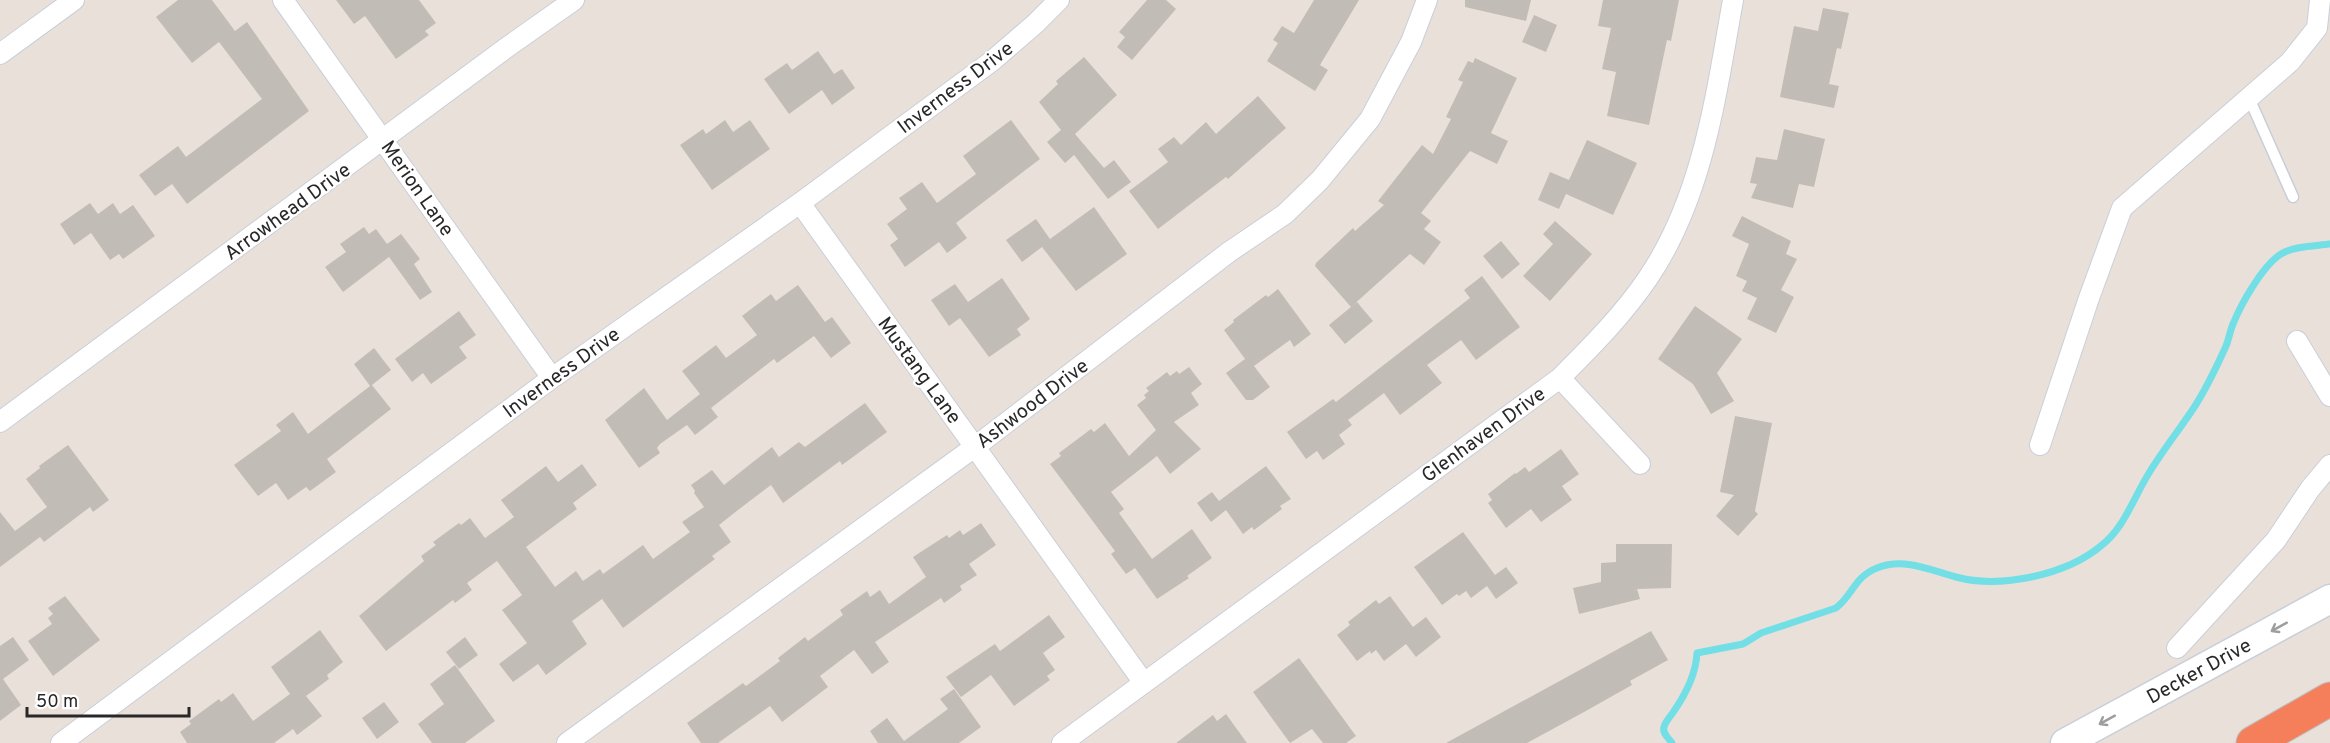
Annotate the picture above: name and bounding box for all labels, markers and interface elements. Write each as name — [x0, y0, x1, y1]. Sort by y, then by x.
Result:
street label: Inverness Drive — [893, 37, 1019, 141]
street label: Merion Lane — [374, 136, 459, 242]
street label: Arrowhead Drive — [220, 158, 357, 267]
street label: Mustang Lane — [871, 312, 966, 430]
street label: Inverness Drive — [498, 322, 626, 425]
street label: Ashwood Drive — [972, 354, 1095, 455]
street label: Glenhaven Drive — [1417, 382, 1551, 489]
one-way arrow — [2270, 622, 2288, 633]
street label: Decker Drive — [2143, 633, 2256, 711]
scale bar — [27, 680, 189, 718]
text: 50 m — [36, 691, 78, 714]
one-way arrow — [2099, 715, 2117, 726]

